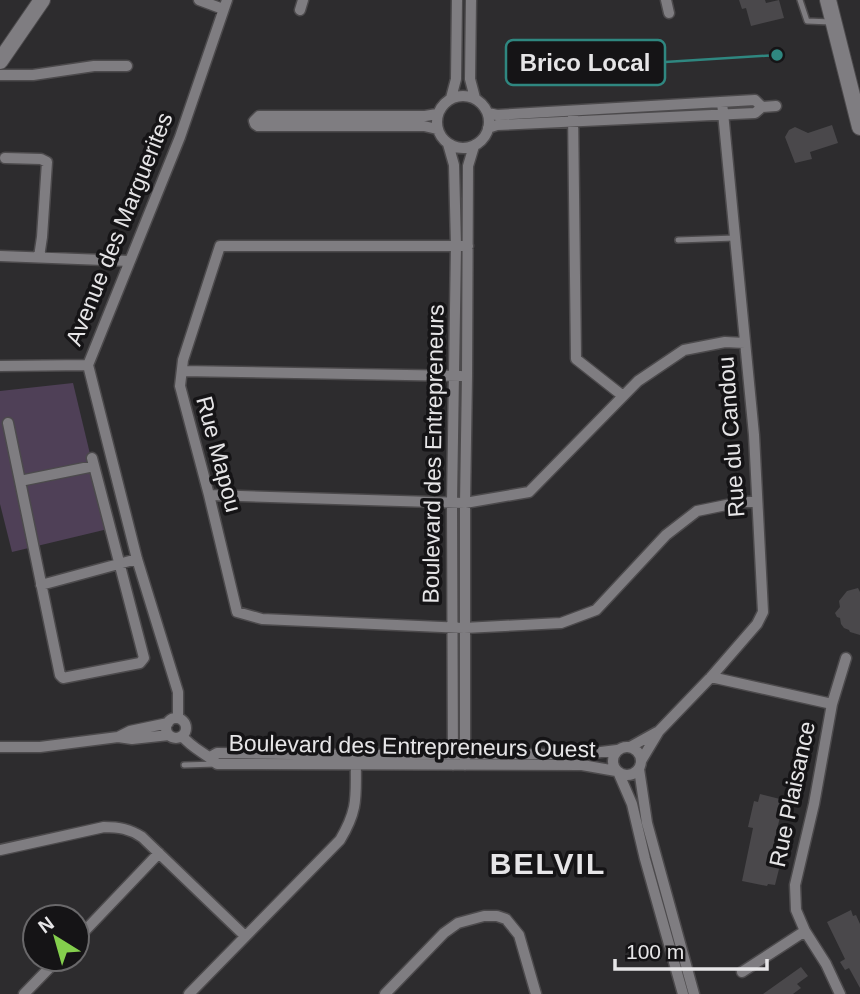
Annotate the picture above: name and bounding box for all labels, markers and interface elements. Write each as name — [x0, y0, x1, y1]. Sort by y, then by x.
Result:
callout: Brico Local — [506, 40, 665, 85]
text: Brico Local — [520, 49, 650, 76]
street label: Avenue des Marguerites — [60, 109, 178, 349]
street label: Boulevard des Entrepreneurs — [417, 304, 449, 604]
street label: Rue du Candou — [712, 356, 750, 518]
street label: Rue Mapou — [191, 393, 247, 515]
street label: Rue Plaisance — [764, 719, 820, 869]
street label: Boulevard des Entrepreneurs Ouest — [228, 730, 596, 762]
district label: BELVIL — [490, 847, 606, 880]
north arrow — [21, 903, 91, 973]
text: N — [34, 912, 58, 937]
scale bar — [615, 928, 767, 972]
text: 100 m — [626, 940, 684, 963]

